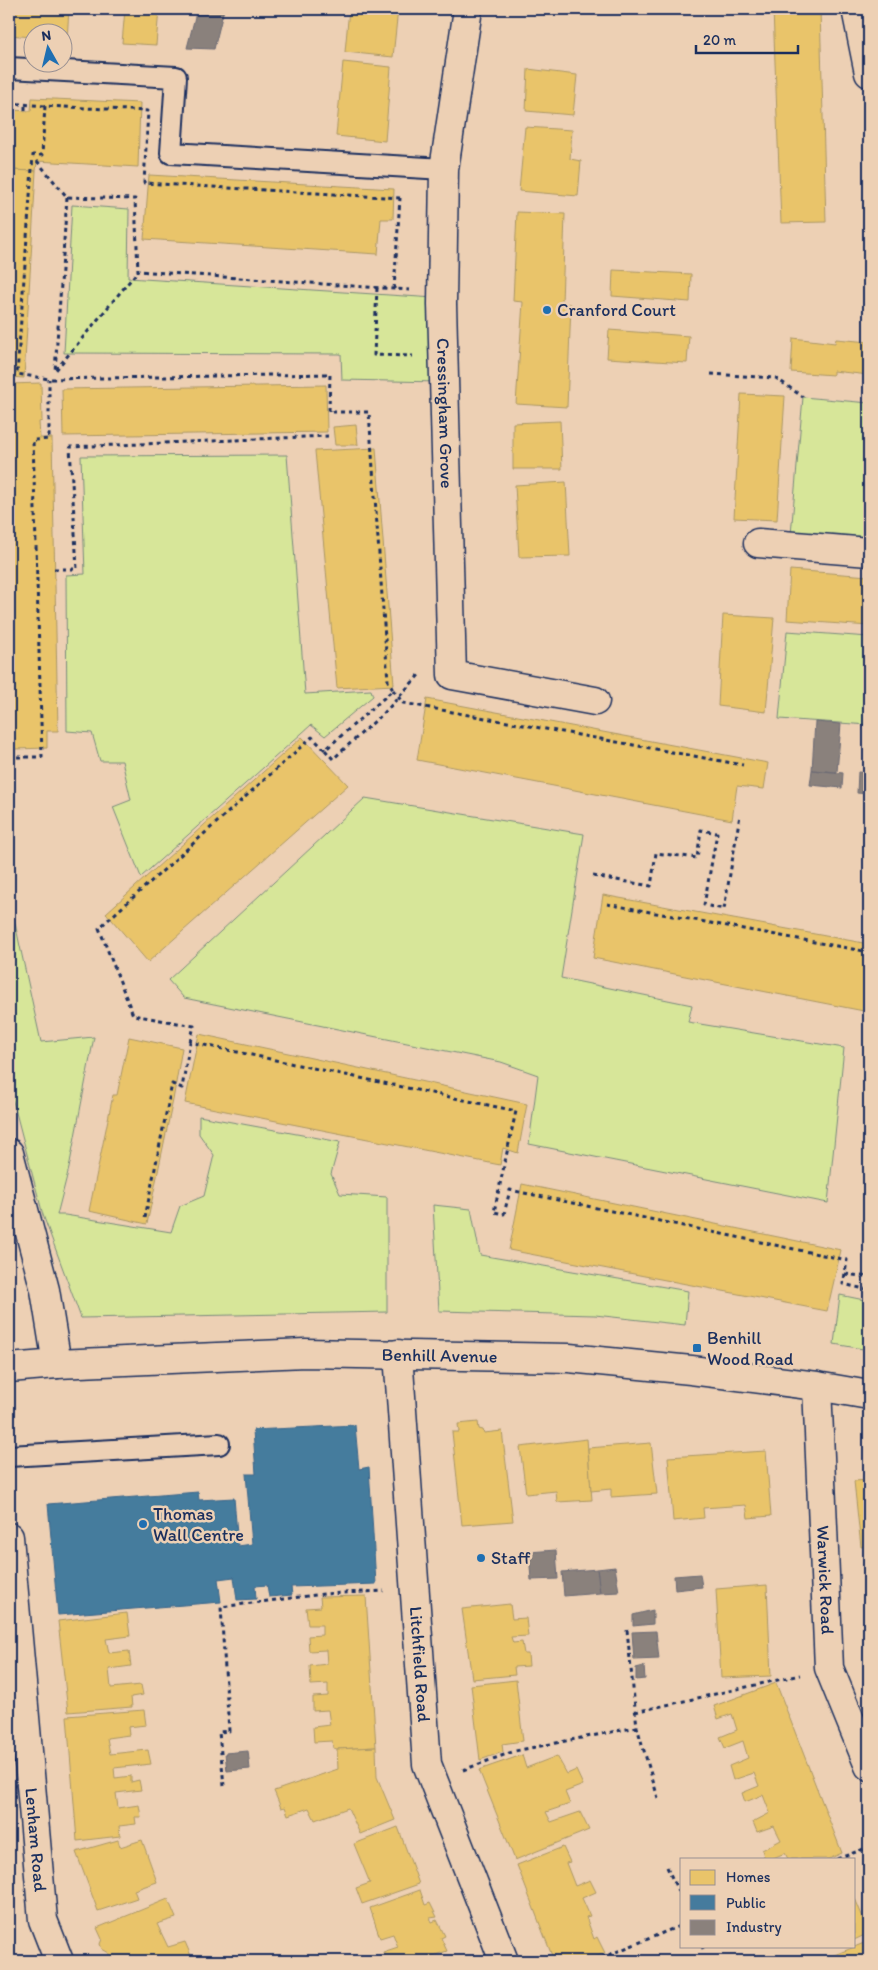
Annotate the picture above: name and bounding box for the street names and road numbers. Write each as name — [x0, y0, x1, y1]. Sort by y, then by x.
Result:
street label: Cressingham Grove — [432, 338, 458, 489]
street label: Benhill Avenue — [381, 1343, 498, 1368]
street label: Warwick Road — [812, 1525, 839, 1635]
street label: Litchfield Road — [405, 1605, 435, 1723]
street label: Lenham Road — [20, 1787, 51, 1893]

